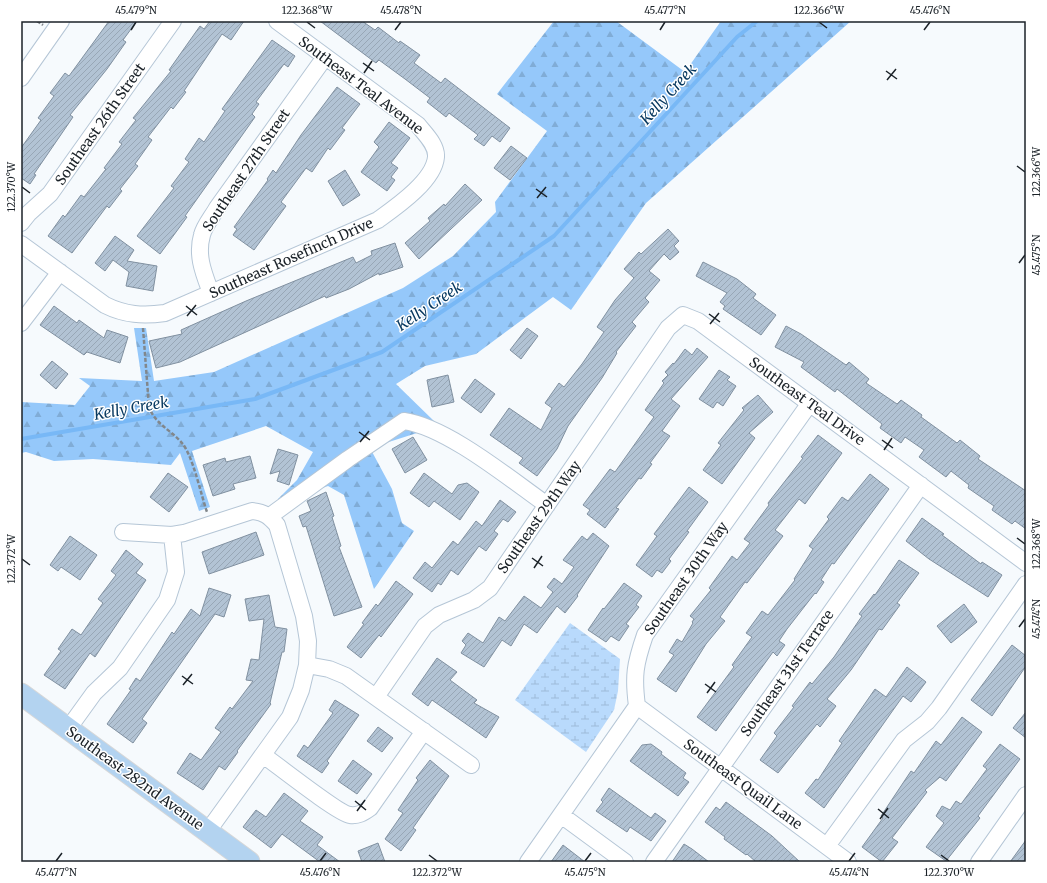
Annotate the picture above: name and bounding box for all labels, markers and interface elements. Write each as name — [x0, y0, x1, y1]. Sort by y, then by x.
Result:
text: 45.479°N — [115, 4, 157, 17]
text: 122.368°W — [282, 4, 333, 17]
text: 45.478°N — [380, 4, 422, 17]
text: 45.477°N — [644, 4, 686, 17]
text: 122.366°W — [794, 4, 845, 17]
text: 45.476°N — [910, 4, 950, 17]
street label: Southeast Teal Avenue — [295, 32, 427, 138]
street label: Southeast 26th Street — [51, 59, 149, 188]
water label: Kelly Creek — [635, 59, 701, 129]
street label: Southeast 27th Street — [198, 105, 294, 235]
text: 122.366°W — [1030, 146, 1043, 197]
text: 122.370°W — [5, 161, 18, 212]
street label: Southeast Rosefinch Drive — [206, 214, 376, 302]
text: 45.475°N — [1030, 234, 1043, 275]
water label: Kelly Creek — [392, 277, 466, 335]
street label: Southeast Teal Drive — [746, 353, 868, 449]
water label: Kelly Creek — [91, 392, 170, 424]
street label: Southeast 29th Way — [493, 456, 585, 577]
street label: Southeast 30th Way — [640, 517, 732, 638]
text: 122.368°W — [1030, 518, 1043, 569]
text: 122.372°W — [5, 533, 18, 584]
text: 45.474°N — [1030, 599, 1043, 639]
street label: Southeast 31st Terrace — [736, 606, 838, 740]
street label: Southeast 282nd Avenue — [63, 722, 207, 834]
street label: Southeast Quail Lane — [680, 735, 806, 833]
text: 45.477°N — [35, 866, 77, 879]
text: 45.476°N — [300, 866, 340, 879]
text: 122.372°W — [412, 866, 463, 879]
text: 45.475°N — [565, 866, 606, 879]
text: 45.474°N — [829, 866, 869, 879]
text: 122.370°W — [924, 866, 975, 879]

